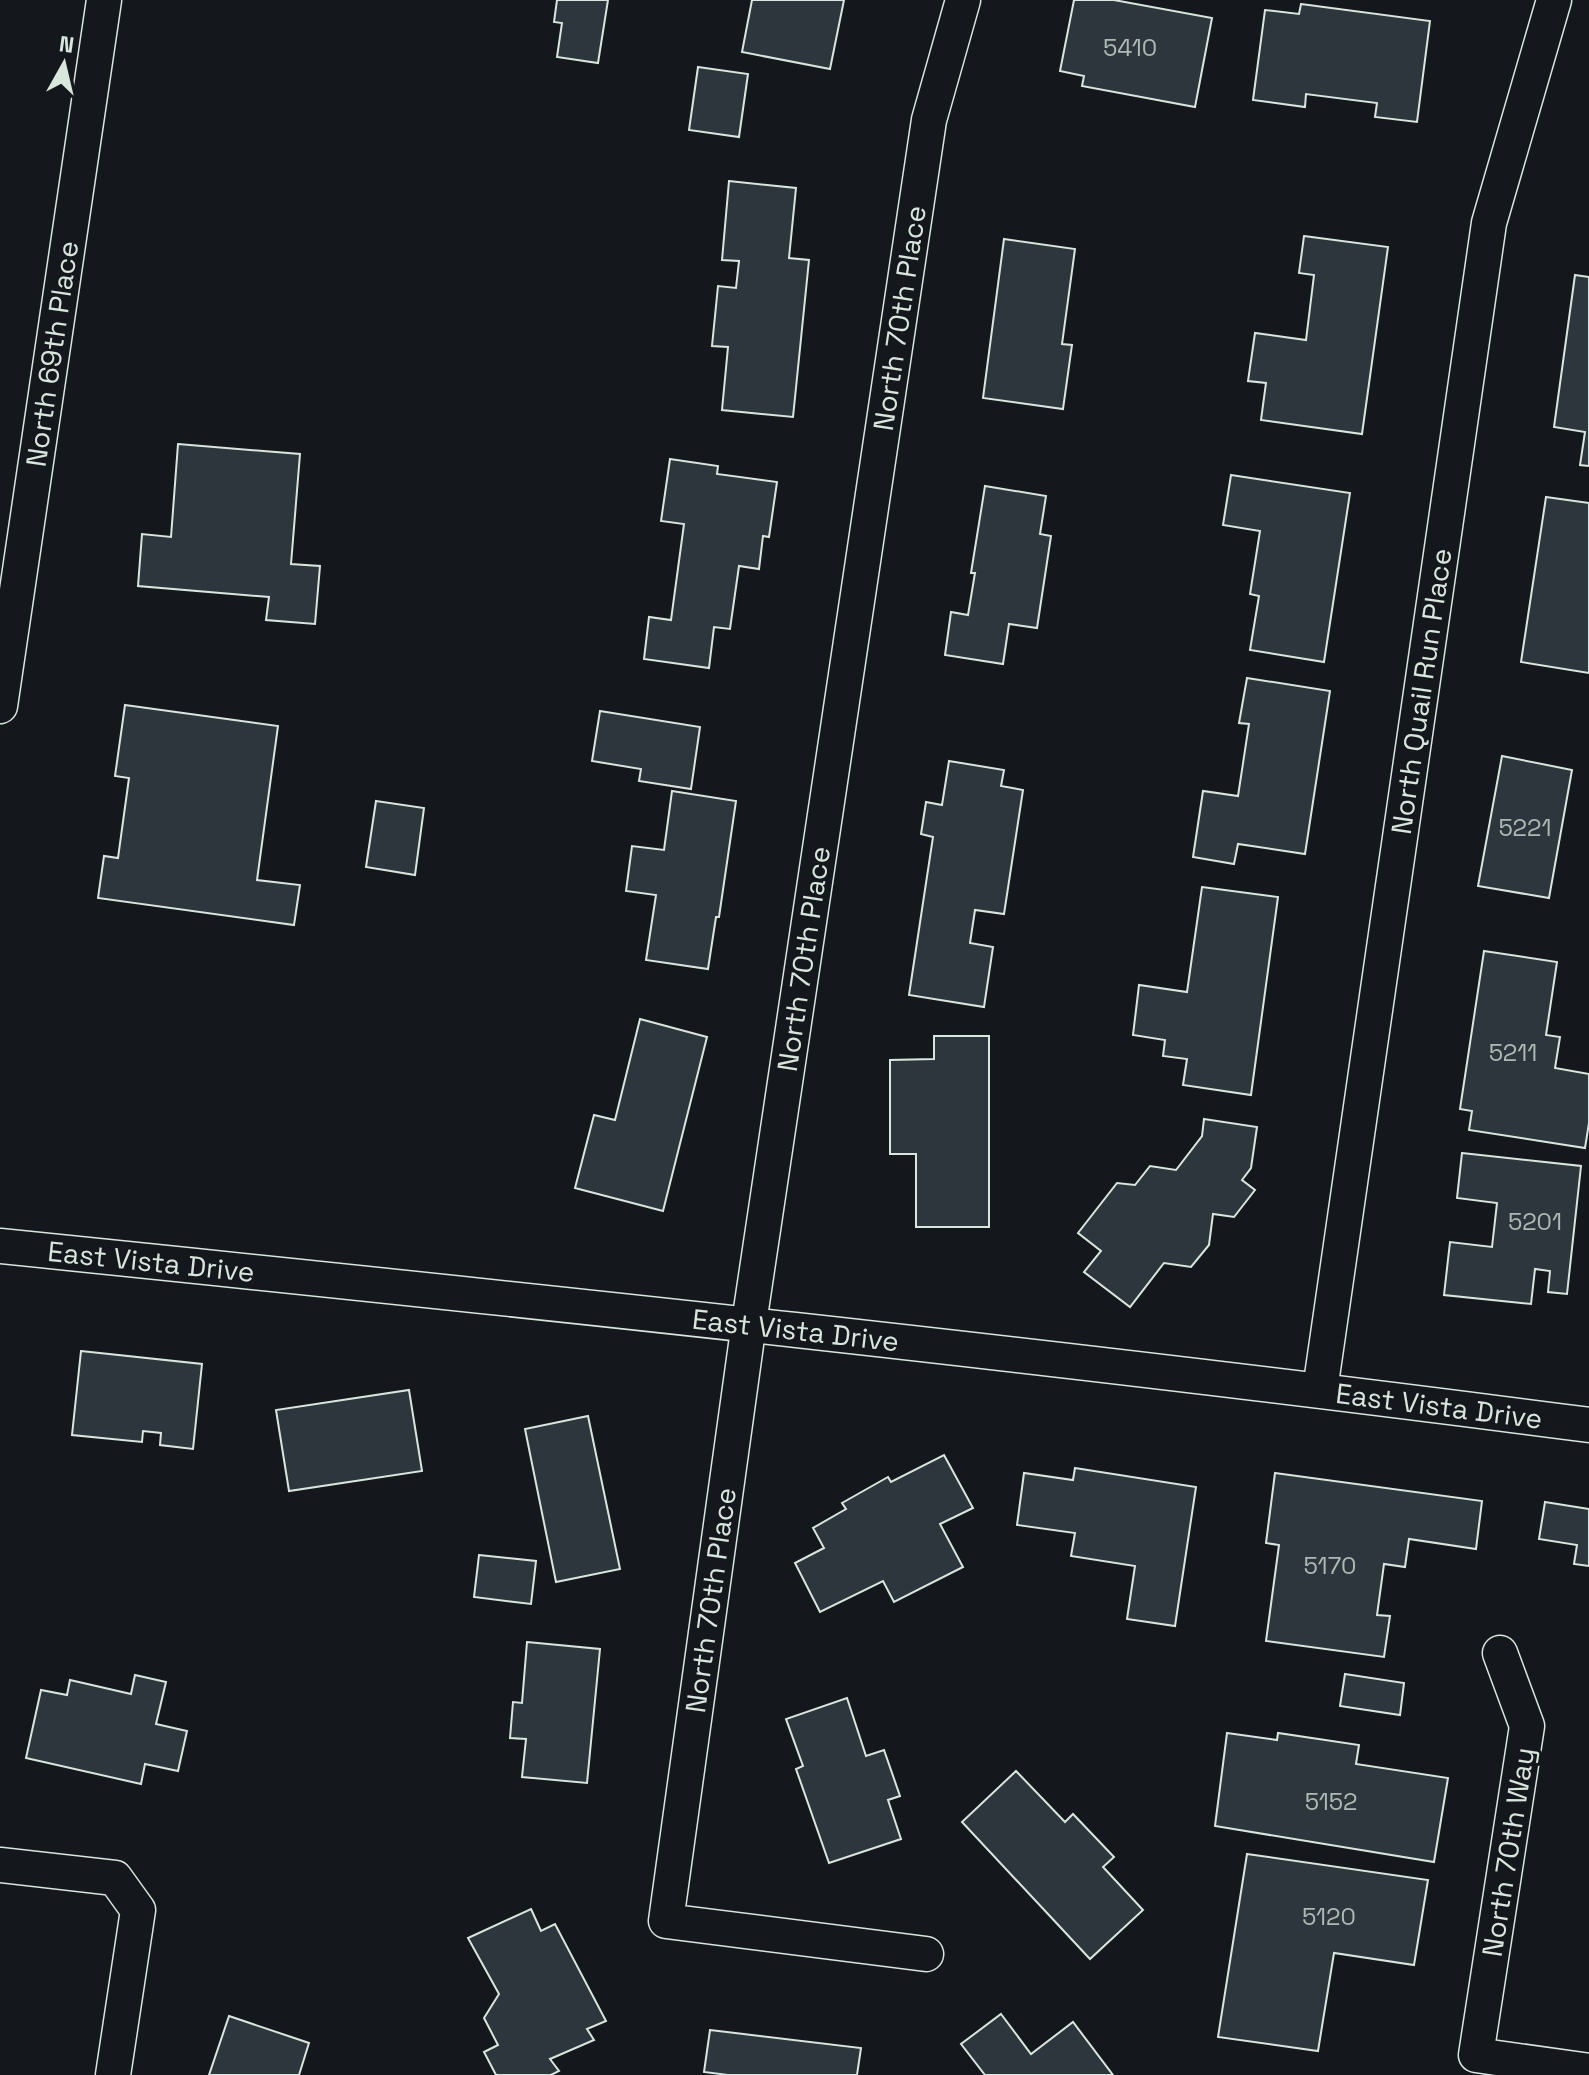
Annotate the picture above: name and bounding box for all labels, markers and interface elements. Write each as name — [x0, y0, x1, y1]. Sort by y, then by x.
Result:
north arrow — [24, 24, 104, 104]
text: N — [58, 29, 76, 59]
house number: 5410 — [1103, 32, 1157, 63]
street label: North 70th Place — [865, 203, 934, 433]
street label: North 69th Place — [17, 238, 86, 469]
street label: North Quail Run Place — [1383, 546, 1460, 837]
house number: 5221 — [1498, 812, 1552, 843]
street label: North 70th Place — [769, 844, 838, 1074]
house number: 5211 — [1489, 1037, 1537, 1068]
house number: 5201 — [1508, 1206, 1562, 1237]
street label: East Vista Drive — [46, 1233, 256, 1290]
street label: East Vista Drive — [690, 1301, 901, 1359]
street label: East Vista Drive — [1334, 1375, 1544, 1437]
street label: North 70th Place — [677, 1485, 744, 1715]
house number: 5170 — [1304, 1550, 1356, 1581]
street label: North 70th Way — [1474, 1745, 1542, 1959]
house number: 5152 — [1305, 1786, 1357, 1817]
house number: 5120 — [1302, 1901, 1356, 1932]

